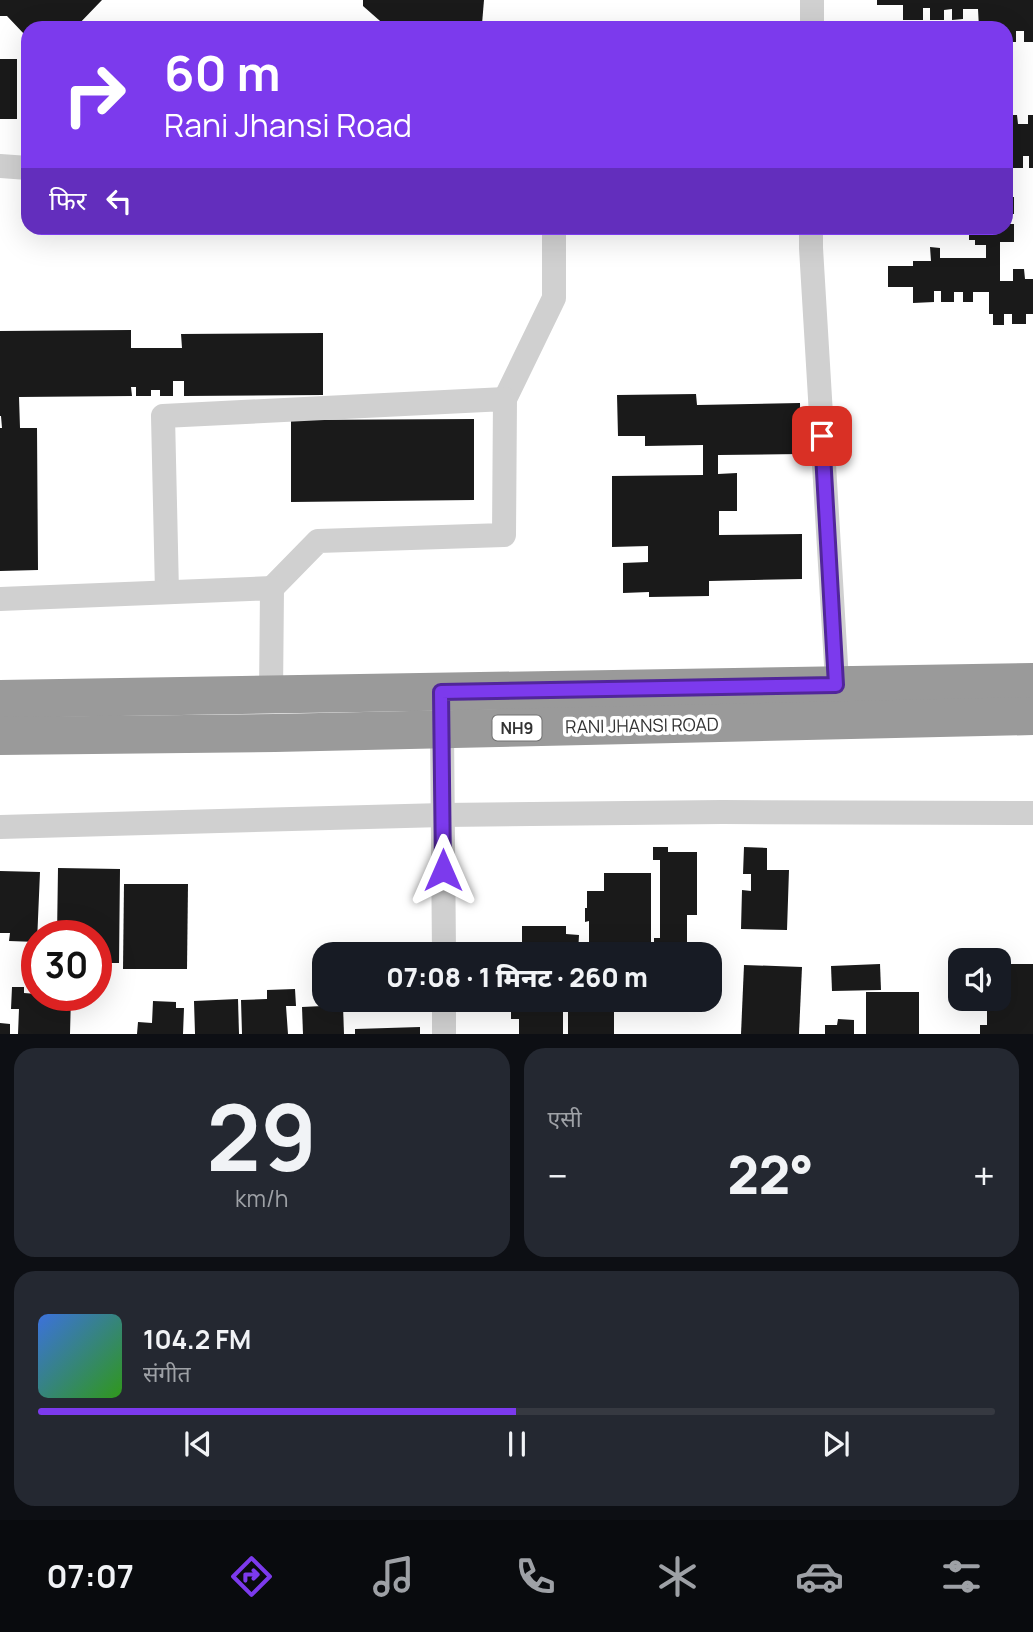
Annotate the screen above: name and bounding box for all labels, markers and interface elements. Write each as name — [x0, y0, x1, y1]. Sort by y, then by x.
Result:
text: 60 m — [164, 39, 281, 106]
icon: right — [49, 49, 140, 140]
text: Rani Jhansi Road — [164, 103, 412, 147]
text: फिर — [49, 182, 86, 218]
icon: left — [100, 182, 138, 220]
pin — [792, 406, 852, 466]
icon: arrive — [803, 417, 841, 455]
street label: RANI JHANSI ROAD — [565, 712, 719, 738]
road number: NH9 — [492, 716, 542, 740]
position arrow — [406, 833, 480, 907]
speed limit sign: 30 — [21, 920, 112, 1011]
map controls — [948, 948, 1011, 1011]
button: sound — [948, 948, 1011, 1011]
text: 07:08 · 1 मिनट · 260 m — [386, 959, 648, 995]
text: 29 — [206, 1074, 317, 1198]
text: एसी — [548, 1102, 582, 1134]
text: 22° — [727, 1139, 814, 1210]
text: − — [548, 1149, 568, 1201]
text: + — [973, 1149, 995, 1201]
text: km/h — [235, 1182, 289, 1214]
text: 104.2 FM — [143, 1321, 251, 1357]
text: संगीत — [143, 1357, 191, 1389]
icon: previous — [179, 1425, 217, 1463]
icon: pause — [498, 1425, 536, 1463]
icon: next — [817, 1425, 855, 1463]
icon: directions — [227, 1552, 276, 1601]
icon: music — [369, 1552, 418, 1601]
icon: phone — [511, 1552, 560, 1601]
icon: climate — [653, 1552, 702, 1601]
icon: car — [795, 1552, 844, 1601]
icon: filters — [937, 1552, 986, 1601]
text: 07:07 — [47, 1554, 134, 1598]

